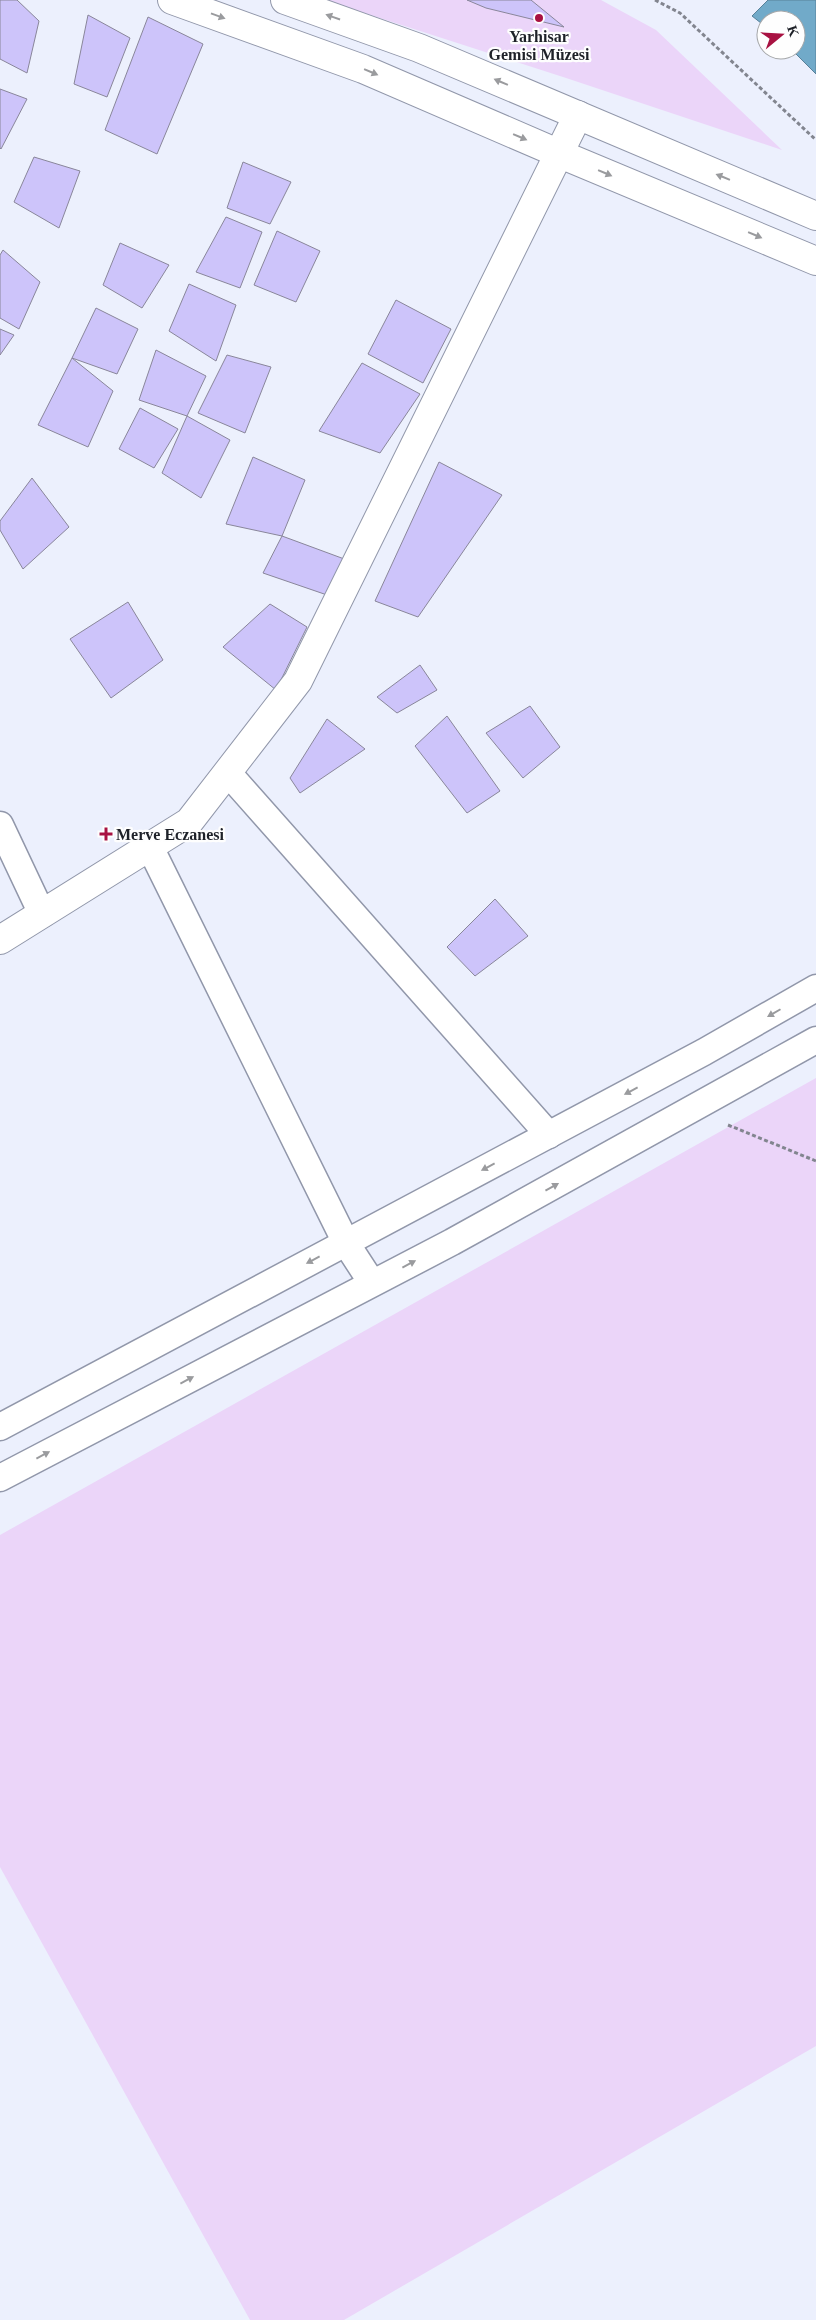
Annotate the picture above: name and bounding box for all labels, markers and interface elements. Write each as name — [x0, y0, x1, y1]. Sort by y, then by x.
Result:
north arrow — [756, 10, 806, 60]
marker: Yarhisar Gemisi Müzesi — [533, 12, 545, 24]
one-way arrow — [211, 13, 226, 21]
one-way arrow — [326, 13, 341, 20]
text: K — [784, 24, 802, 39]
place label: Yarhisar Gemisi Müzesi — [489, 28, 590, 63]
one-way arrow — [364, 69, 378, 77]
one-way arrow — [494, 78, 508, 86]
one-way arrow — [513, 133, 527, 141]
one-way arrow — [598, 169, 612, 177]
one-way arrow — [715, 173, 730, 180]
one-way arrow — [748, 231, 763, 239]
place label: Merve Eczanesi — [116, 826, 225, 843]
marker: Merve Eczanesi — [100, 828, 112, 840]
one-way arrow — [767, 1008, 780, 1017]
one-way arrow — [624, 1087, 639, 1095]
one-way arrow — [481, 1163, 495, 1171]
one-way arrow — [545, 1182, 558, 1191]
one-way arrow — [306, 1256, 321, 1264]
one-way arrow — [402, 1260, 416, 1268]
one-way arrow — [180, 1376, 195, 1384]
one-way arrow — [36, 1451, 50, 1459]

